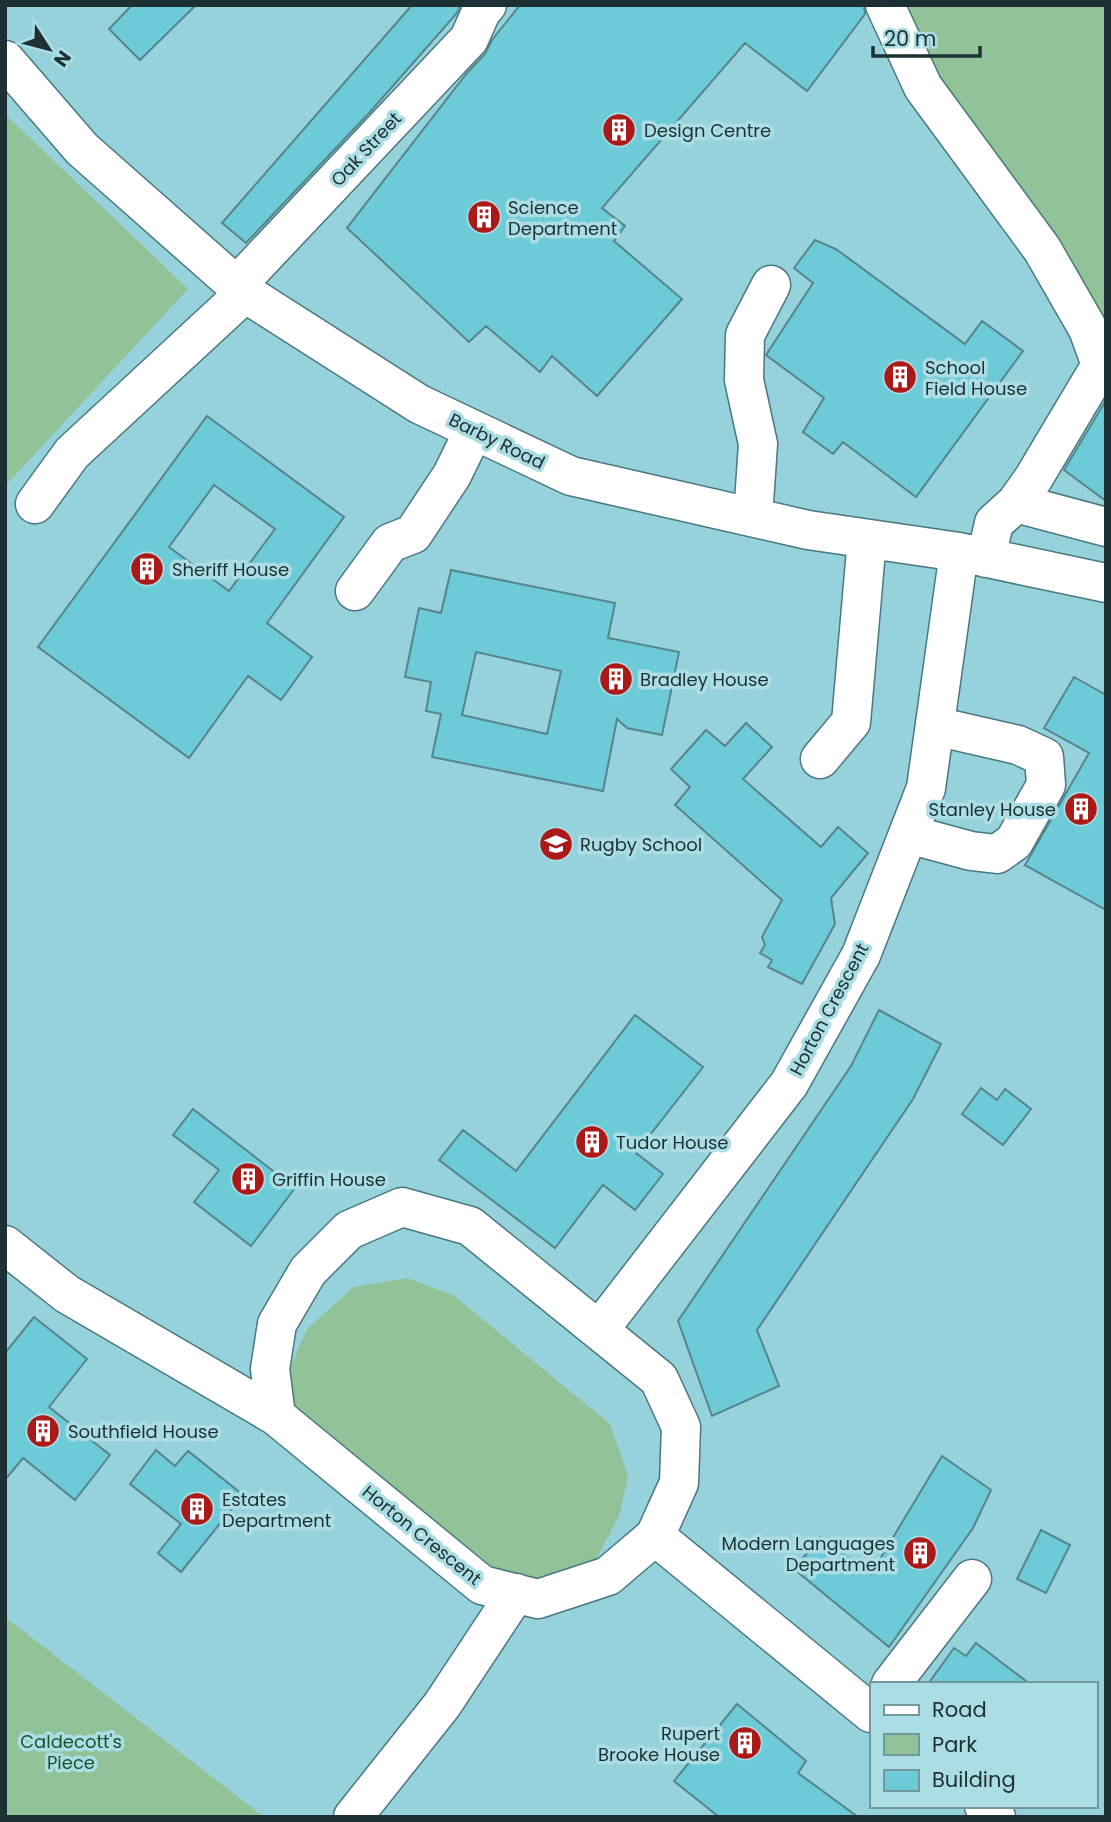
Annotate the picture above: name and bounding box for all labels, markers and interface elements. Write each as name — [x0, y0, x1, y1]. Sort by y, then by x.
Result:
north arrow — [14, 14, 84, 84]
scale bar — [873, 14, 980, 58]
text: 20 m — [884, 24, 937, 53]
text: N — [47, 45, 77, 72]
street label: Oak Street — [325, 106, 407, 192]
building icon: Design Centre — [600, 111, 638, 149]
place label: Design Centre — [644, 118, 771, 143]
place label: Science Department — [508, 195, 617, 241]
building icon: Science Department — [465, 198, 503, 236]
place label: School Field House — [925, 355, 1027, 401]
building icon: School Field House — [881, 358, 919, 396]
street label: Barby Road — [445, 407, 549, 475]
building icon: Sheriff House — [128, 550, 166, 588]
place label: Sheriff House — [172, 557, 289, 582]
building icon: Bradley House — [597, 660, 635, 698]
place label: Bradley House — [640, 667, 769, 692]
building icon: Stanley House — [1062, 790, 1100, 828]
place label: Stanley House — [929, 797, 1056, 822]
school or university icon: Rugby School — [537, 825, 575, 863]
place label: Rugby School — [580, 832, 702, 857]
street label: Horton Crescent — [784, 938, 874, 1080]
building icon: Tudor House — [573, 1123, 611, 1161]
place label: Tudor House — [616, 1130, 729, 1155]
building icon: Griffin House — [229, 1160, 267, 1198]
place label: Griffin House — [272, 1167, 386, 1192]
building icon: Southfield House — [24, 1412, 62, 1450]
place label: Southfield House — [68, 1419, 219, 1444]
street label: Horton Crescent — [357, 1479, 487, 1591]
place label: Estates Department — [222, 1487, 331, 1533]
building icon: Estates Department — [178, 1490, 216, 1528]
place label: Modern Languages Department — [722, 1531, 895, 1577]
building icon: Modern Languages Department — [901, 1534, 939, 1572]
legend — [870, 1682, 1097, 1808]
text: Road — [932, 1695, 987, 1724]
place label: Rupert Brooke House — [598, 1721, 720, 1767]
building icon: Rupert Brooke House — [726, 1724, 764, 1762]
park label: Caldecott's Piece — [20, 1729, 122, 1775]
text: Park — [932, 1730, 977, 1759]
text: Building — [932, 1765, 1016, 1794]

